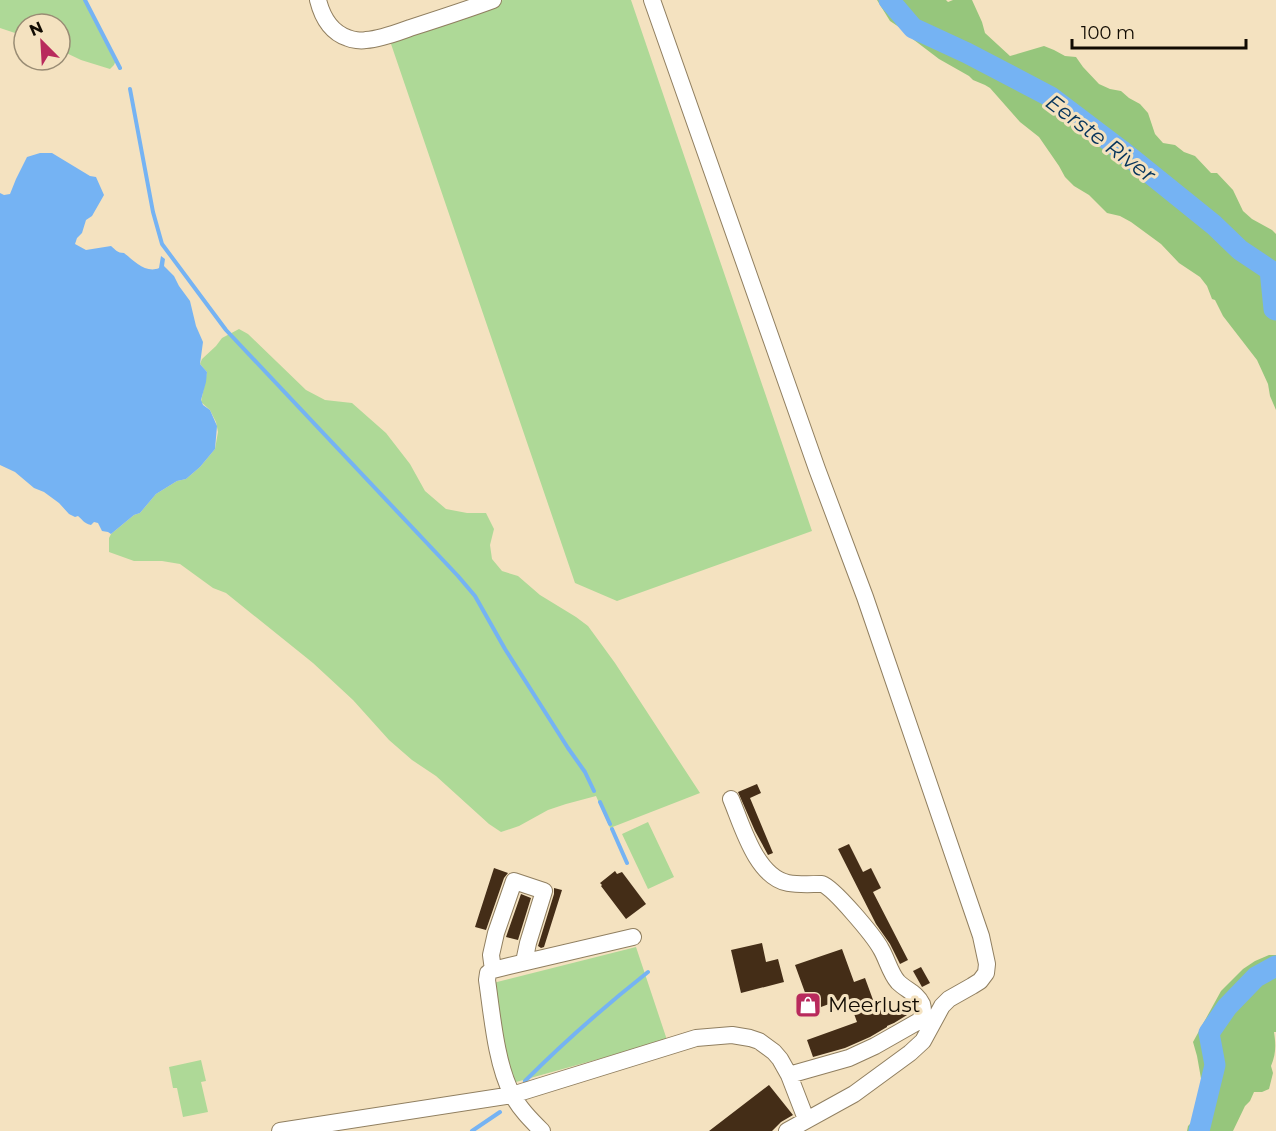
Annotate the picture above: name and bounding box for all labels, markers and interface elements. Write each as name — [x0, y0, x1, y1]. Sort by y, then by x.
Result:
north arrow — [12, 12, 72, 72]
scale bar — [1072, 12, 1246, 50]
text: N — [26, 17, 46, 40]
text: 100 m — [1081, 22, 1135, 44]
water label: Eerste River — [1040, 88, 1162, 189]
shop icon: Meerlust — [793, 990, 823, 1020]
place label: Meerlust — [828, 992, 920, 1017]

